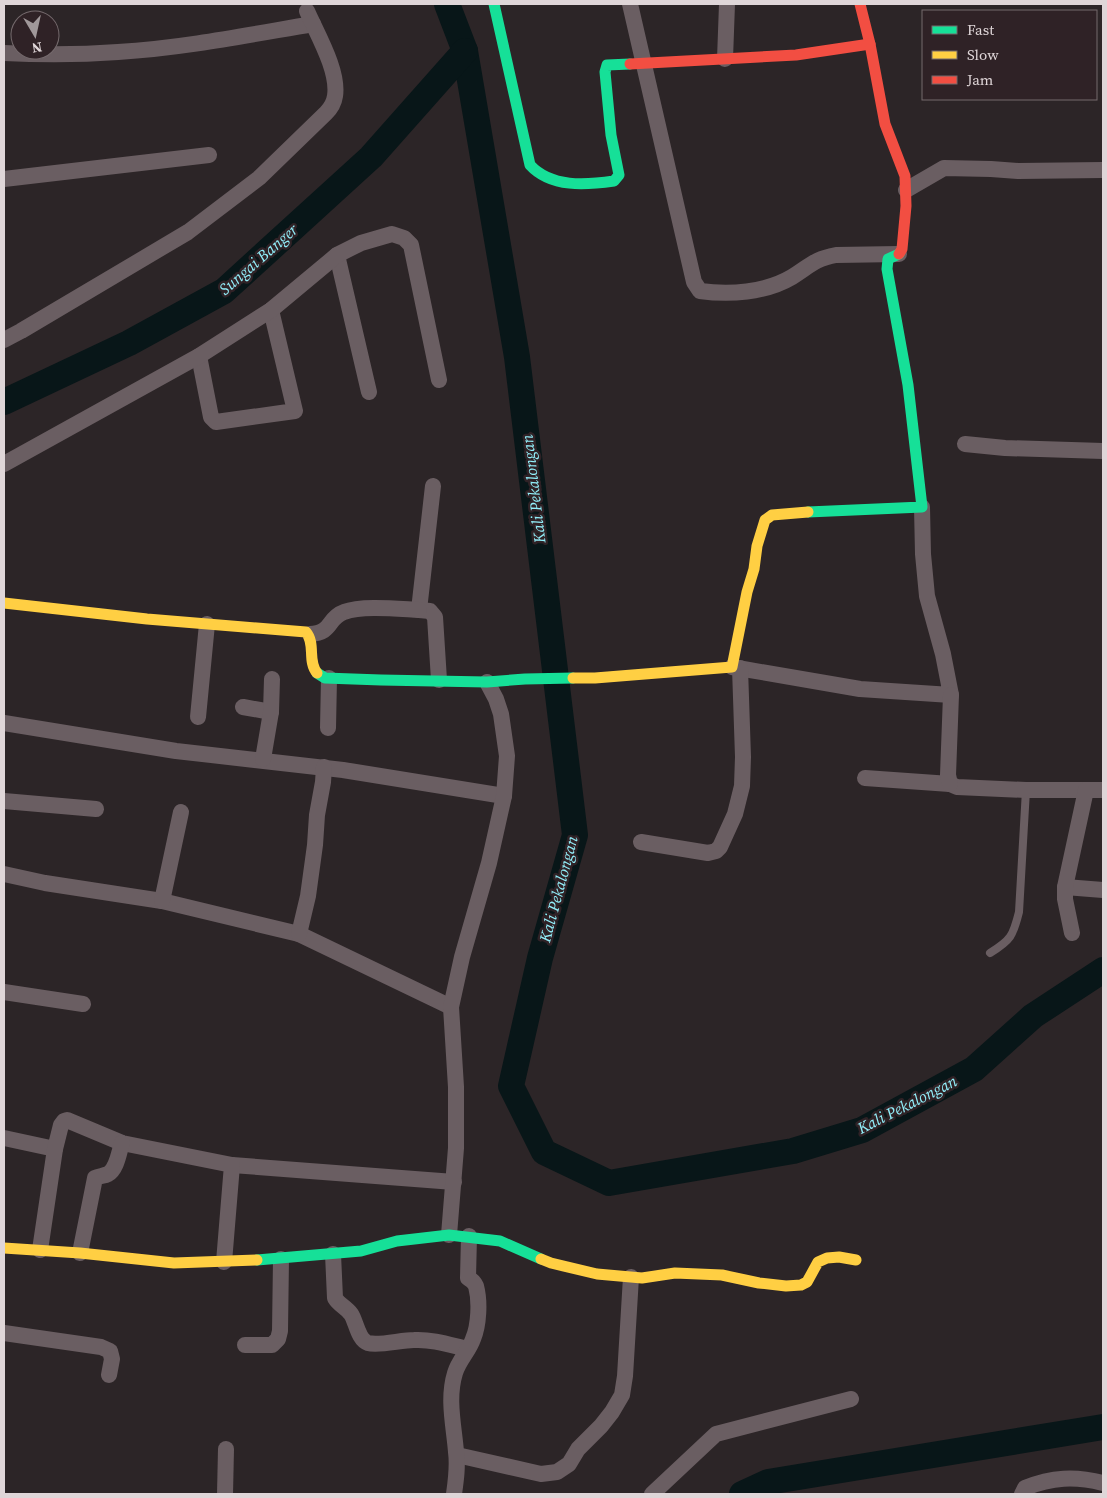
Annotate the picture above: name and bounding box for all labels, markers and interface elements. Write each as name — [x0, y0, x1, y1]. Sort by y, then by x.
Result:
north arrow — [10, 10, 60, 60]
legend — [922, 10, 1097, 100]
text: Fast — [967, 19, 994, 40]
text: N — [30, 37, 44, 59]
text: Slow — [967, 44, 999, 65]
text: Jam — [966, 69, 994, 90]
water label: Sungai Banger — [214, 218, 303, 299]
water label: Kali Pekalongan — [515, 433, 551, 546]
water label: Kali Pekalongan — [533, 833, 583, 946]
water label: Kali Pekalongan — [852, 1069, 961, 1139]

